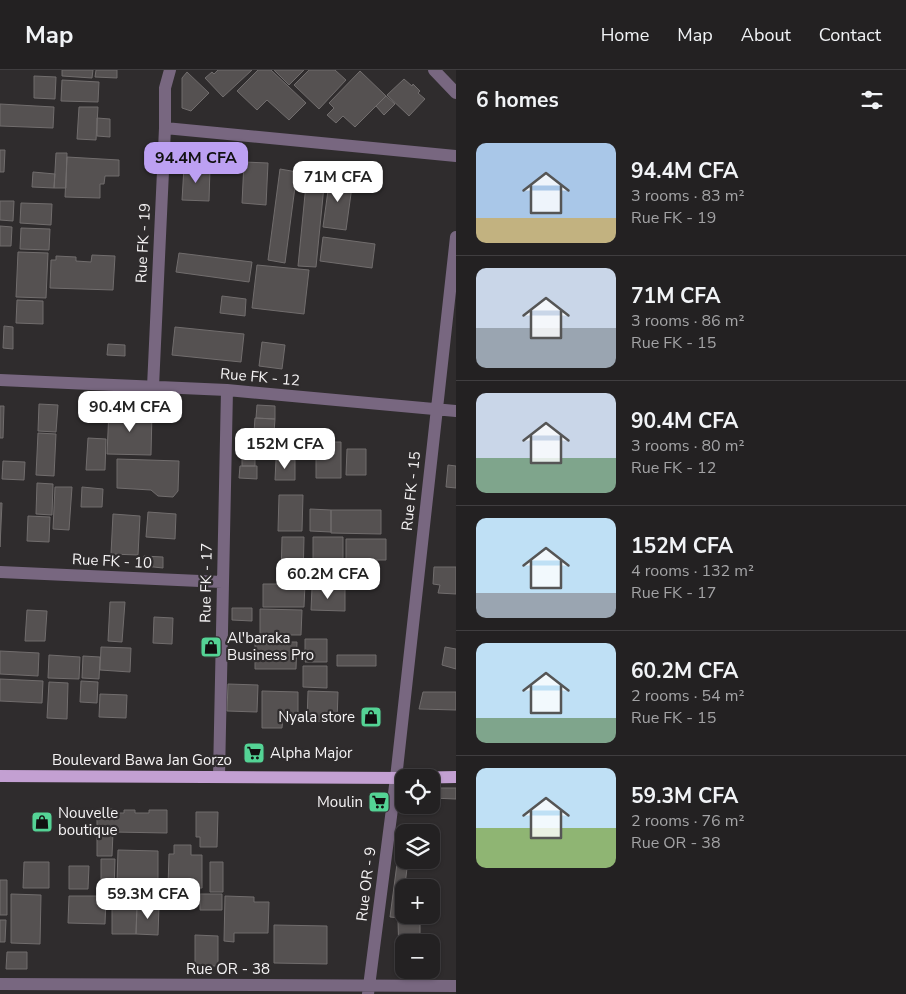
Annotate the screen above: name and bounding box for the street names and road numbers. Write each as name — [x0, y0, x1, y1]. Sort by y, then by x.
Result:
street label: Rue FK - 19 — [131, 203, 155, 283]
street label: Rue FK - 12 — [219, 364, 301, 390]
street label: Rue FK - 15 — [397, 450, 425, 532]
street label: Rue FK - 17 — [195, 543, 217, 623]
street label: Rue FK - 10 — [72, 549, 152, 573]
street label: Boulevard Bawa Jan Gorzo — [52, 750, 232, 770]
street label: Rue OR - 9 — [352, 846, 380, 922]
street label: Rue OR - 38 — [186, 959, 270, 979]

